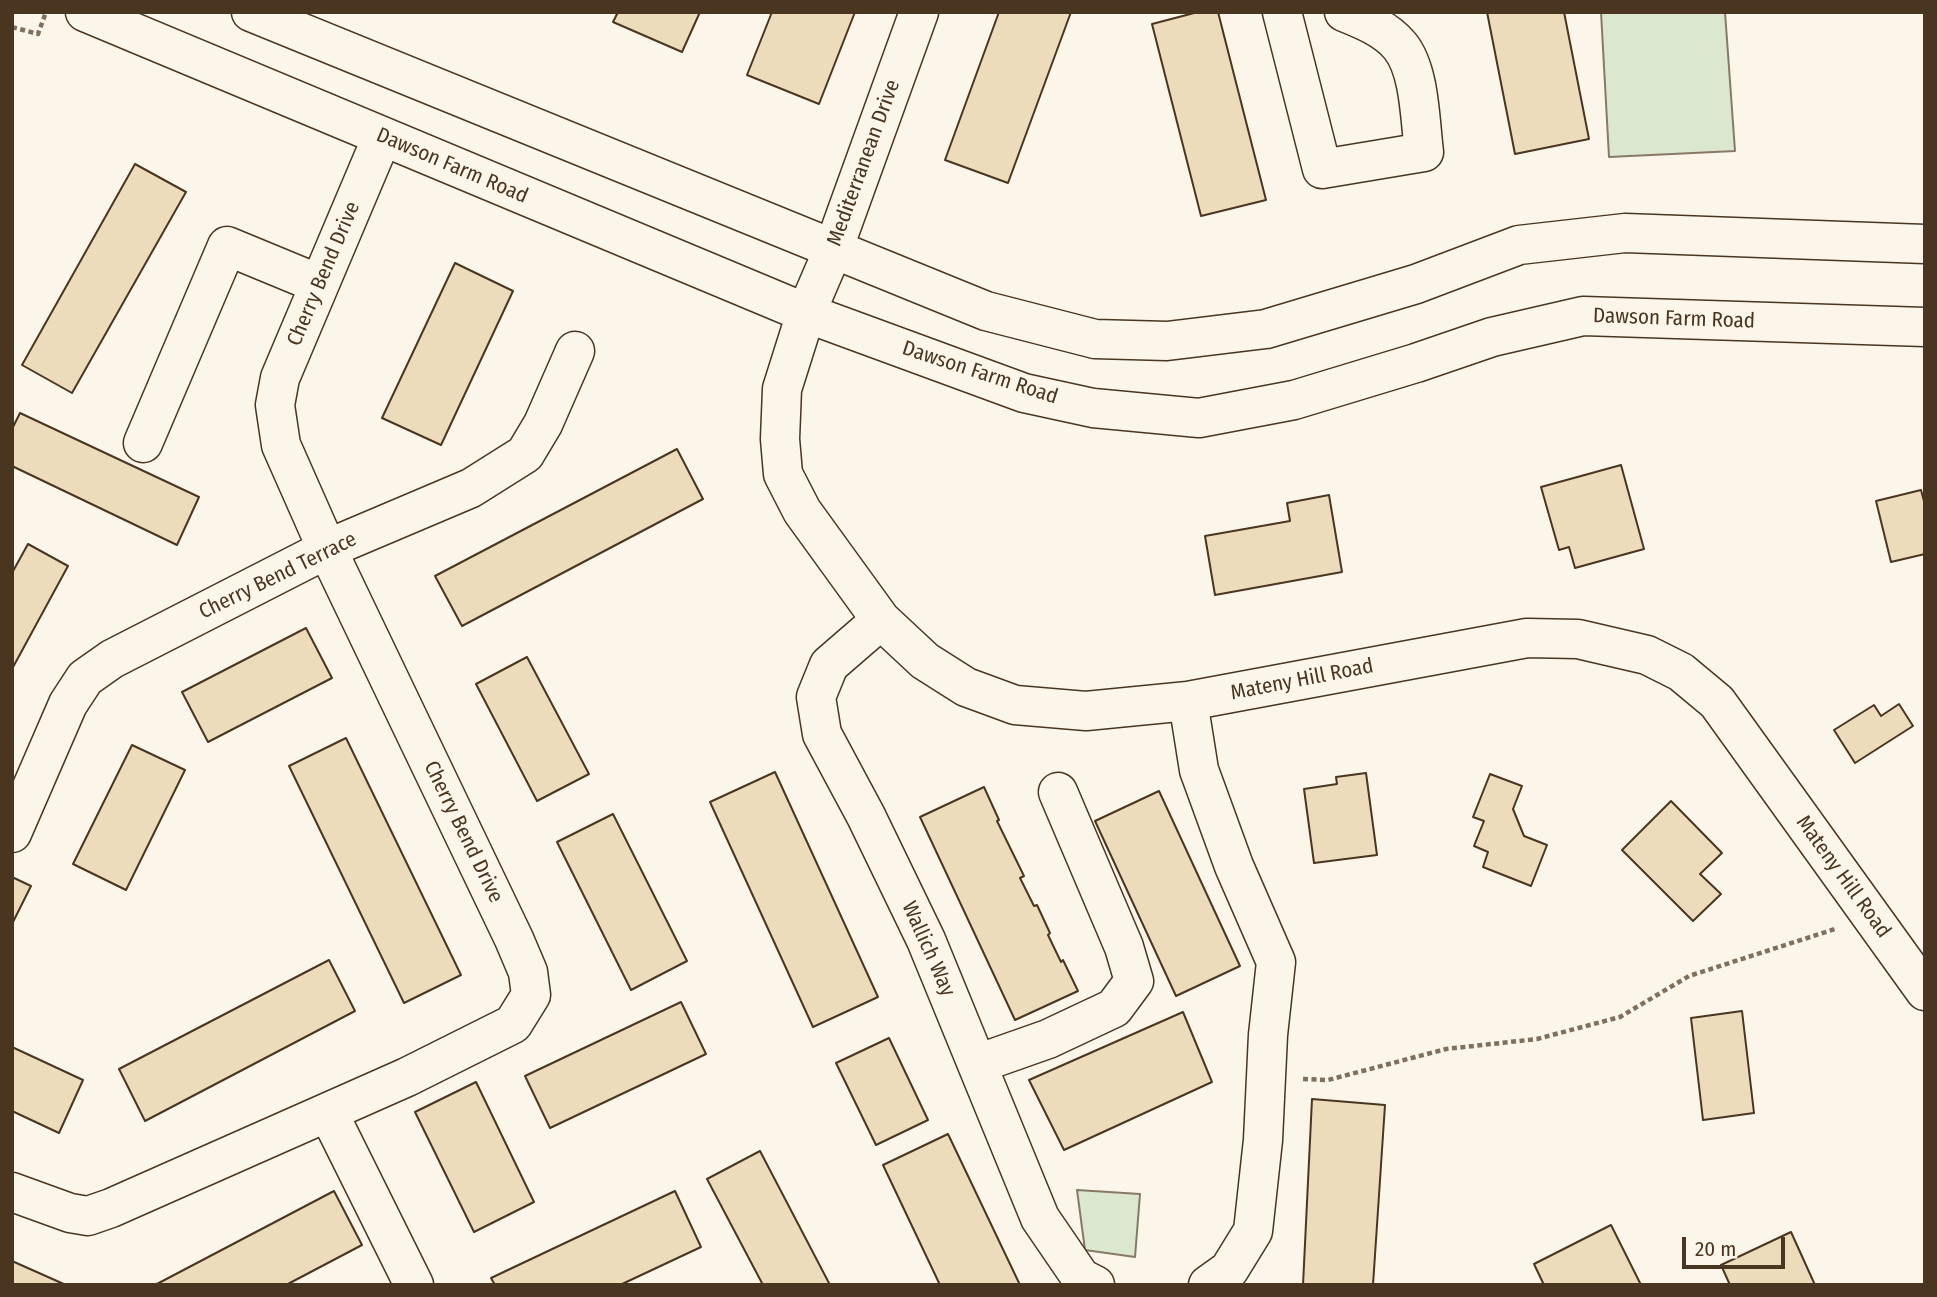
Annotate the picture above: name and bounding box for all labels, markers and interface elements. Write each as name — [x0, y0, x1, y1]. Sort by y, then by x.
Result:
street label: Mediterranean Drive — [822, 76, 906, 250]
street label: Dawson Farm Road — [372, 123, 532, 209]
street label: Cherry Bend Drive — [282, 198, 366, 350]
street label: Dawson Farm Road — [1593, 304, 1755, 334]
street label: Dawson Farm Road — [899, 336, 1061, 410]
street label: Cherry Bend Terrace — [195, 527, 361, 625]
street label: Mateny Hill Road — [1228, 654, 1376, 706]
street label: Cherry Bend Drive — [418, 757, 508, 907]
street label: Mateny Hill Road — [1790, 811, 1896, 943]
street label: Wallich Way — [896, 898, 960, 1000]
scale bar — [1685, 1224, 1788, 1268]
text: 20 m — [1695, 1236, 1736, 1262]

